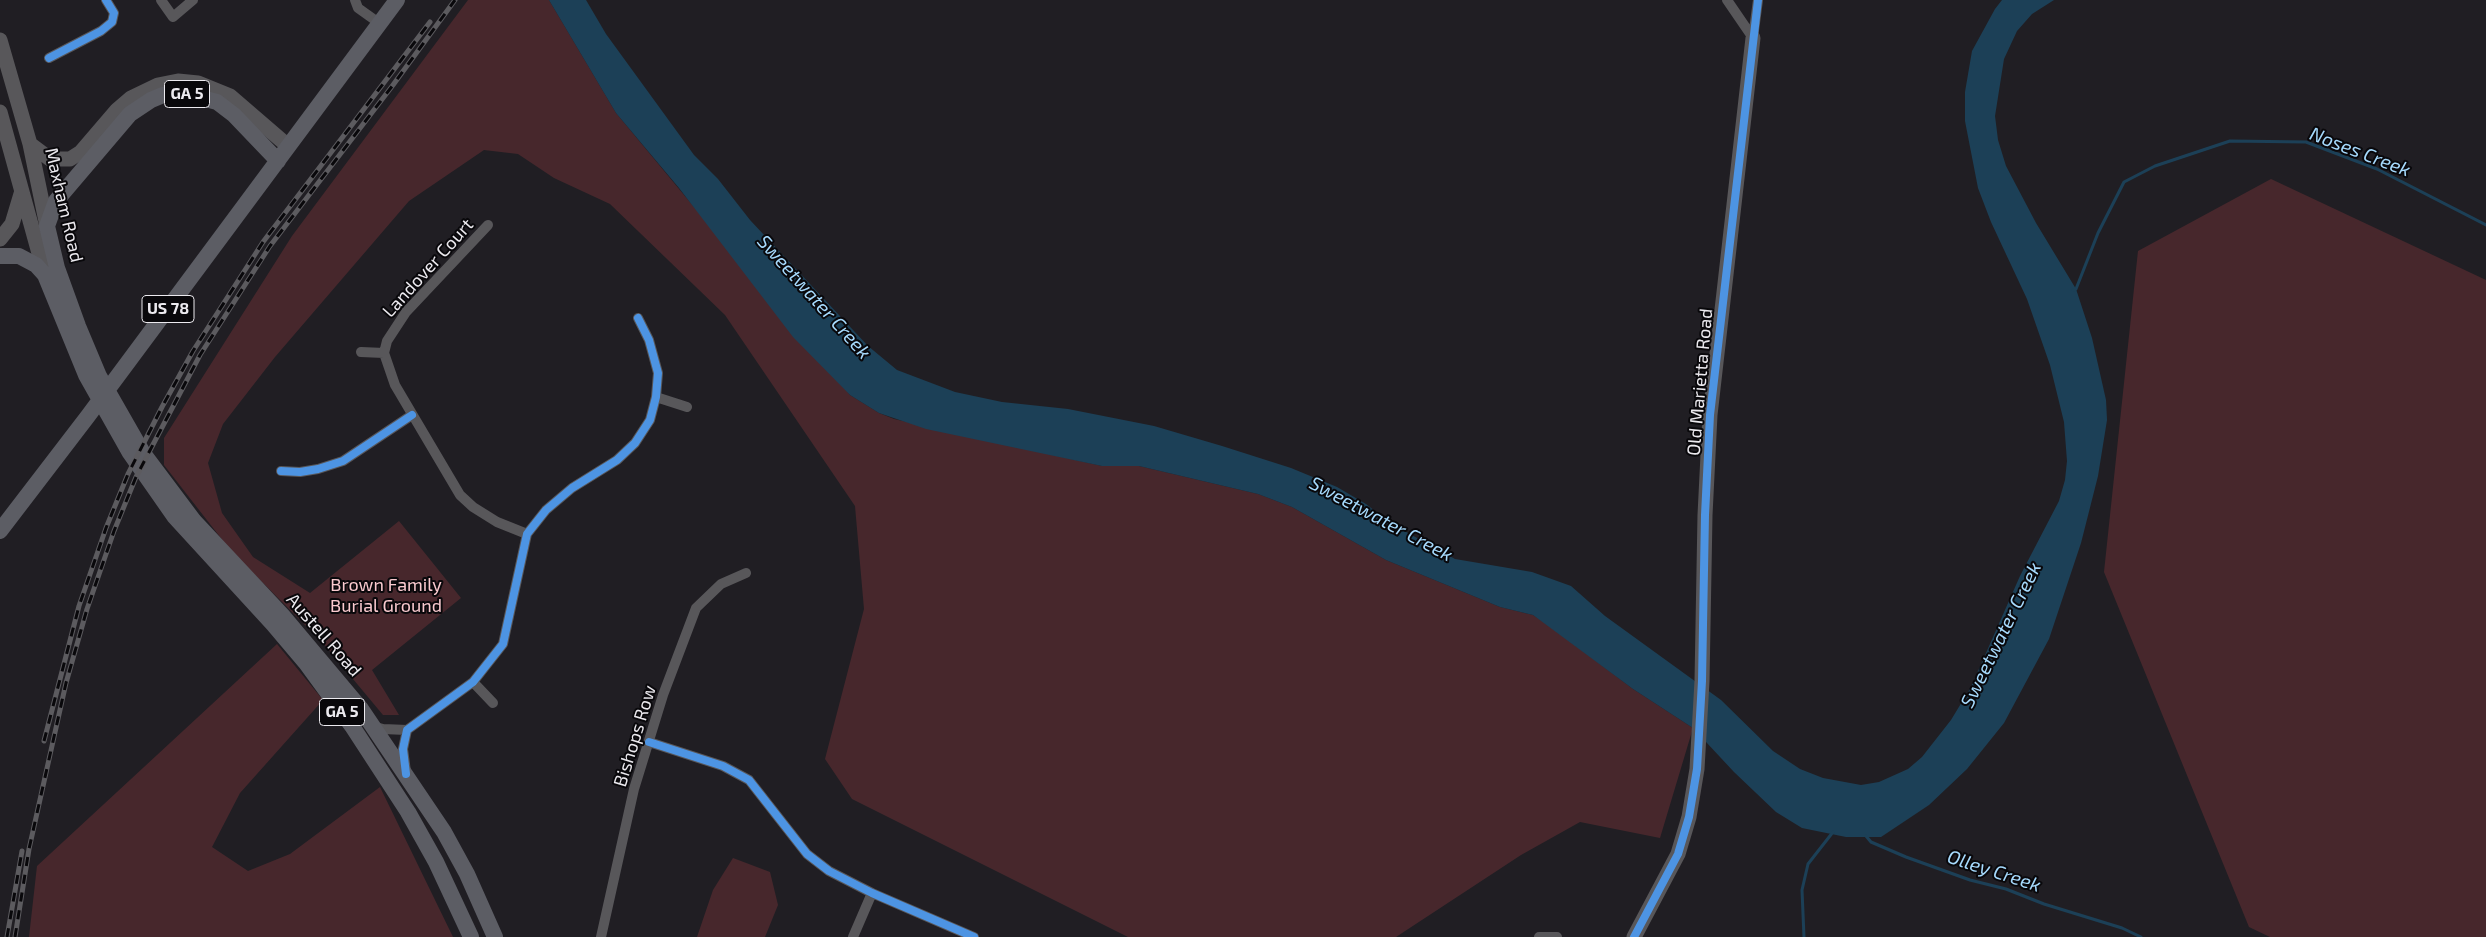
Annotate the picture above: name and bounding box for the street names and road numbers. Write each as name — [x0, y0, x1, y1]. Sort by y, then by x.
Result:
road number: GA 5 — [164, 80, 210, 108]
street label: Maxham Road — [40, 146, 88, 264]
street label: Landover Court — [378, 214, 478, 322]
road number: US 78 — [142, 296, 194, 322]
street label: Old Marietta Road — [1683, 307, 1717, 457]
street label: Austell Road — [282, 589, 366, 681]
street label: Bishops Row — [609, 683, 661, 789]
road number: GA 5 — [320, 699, 364, 726]

